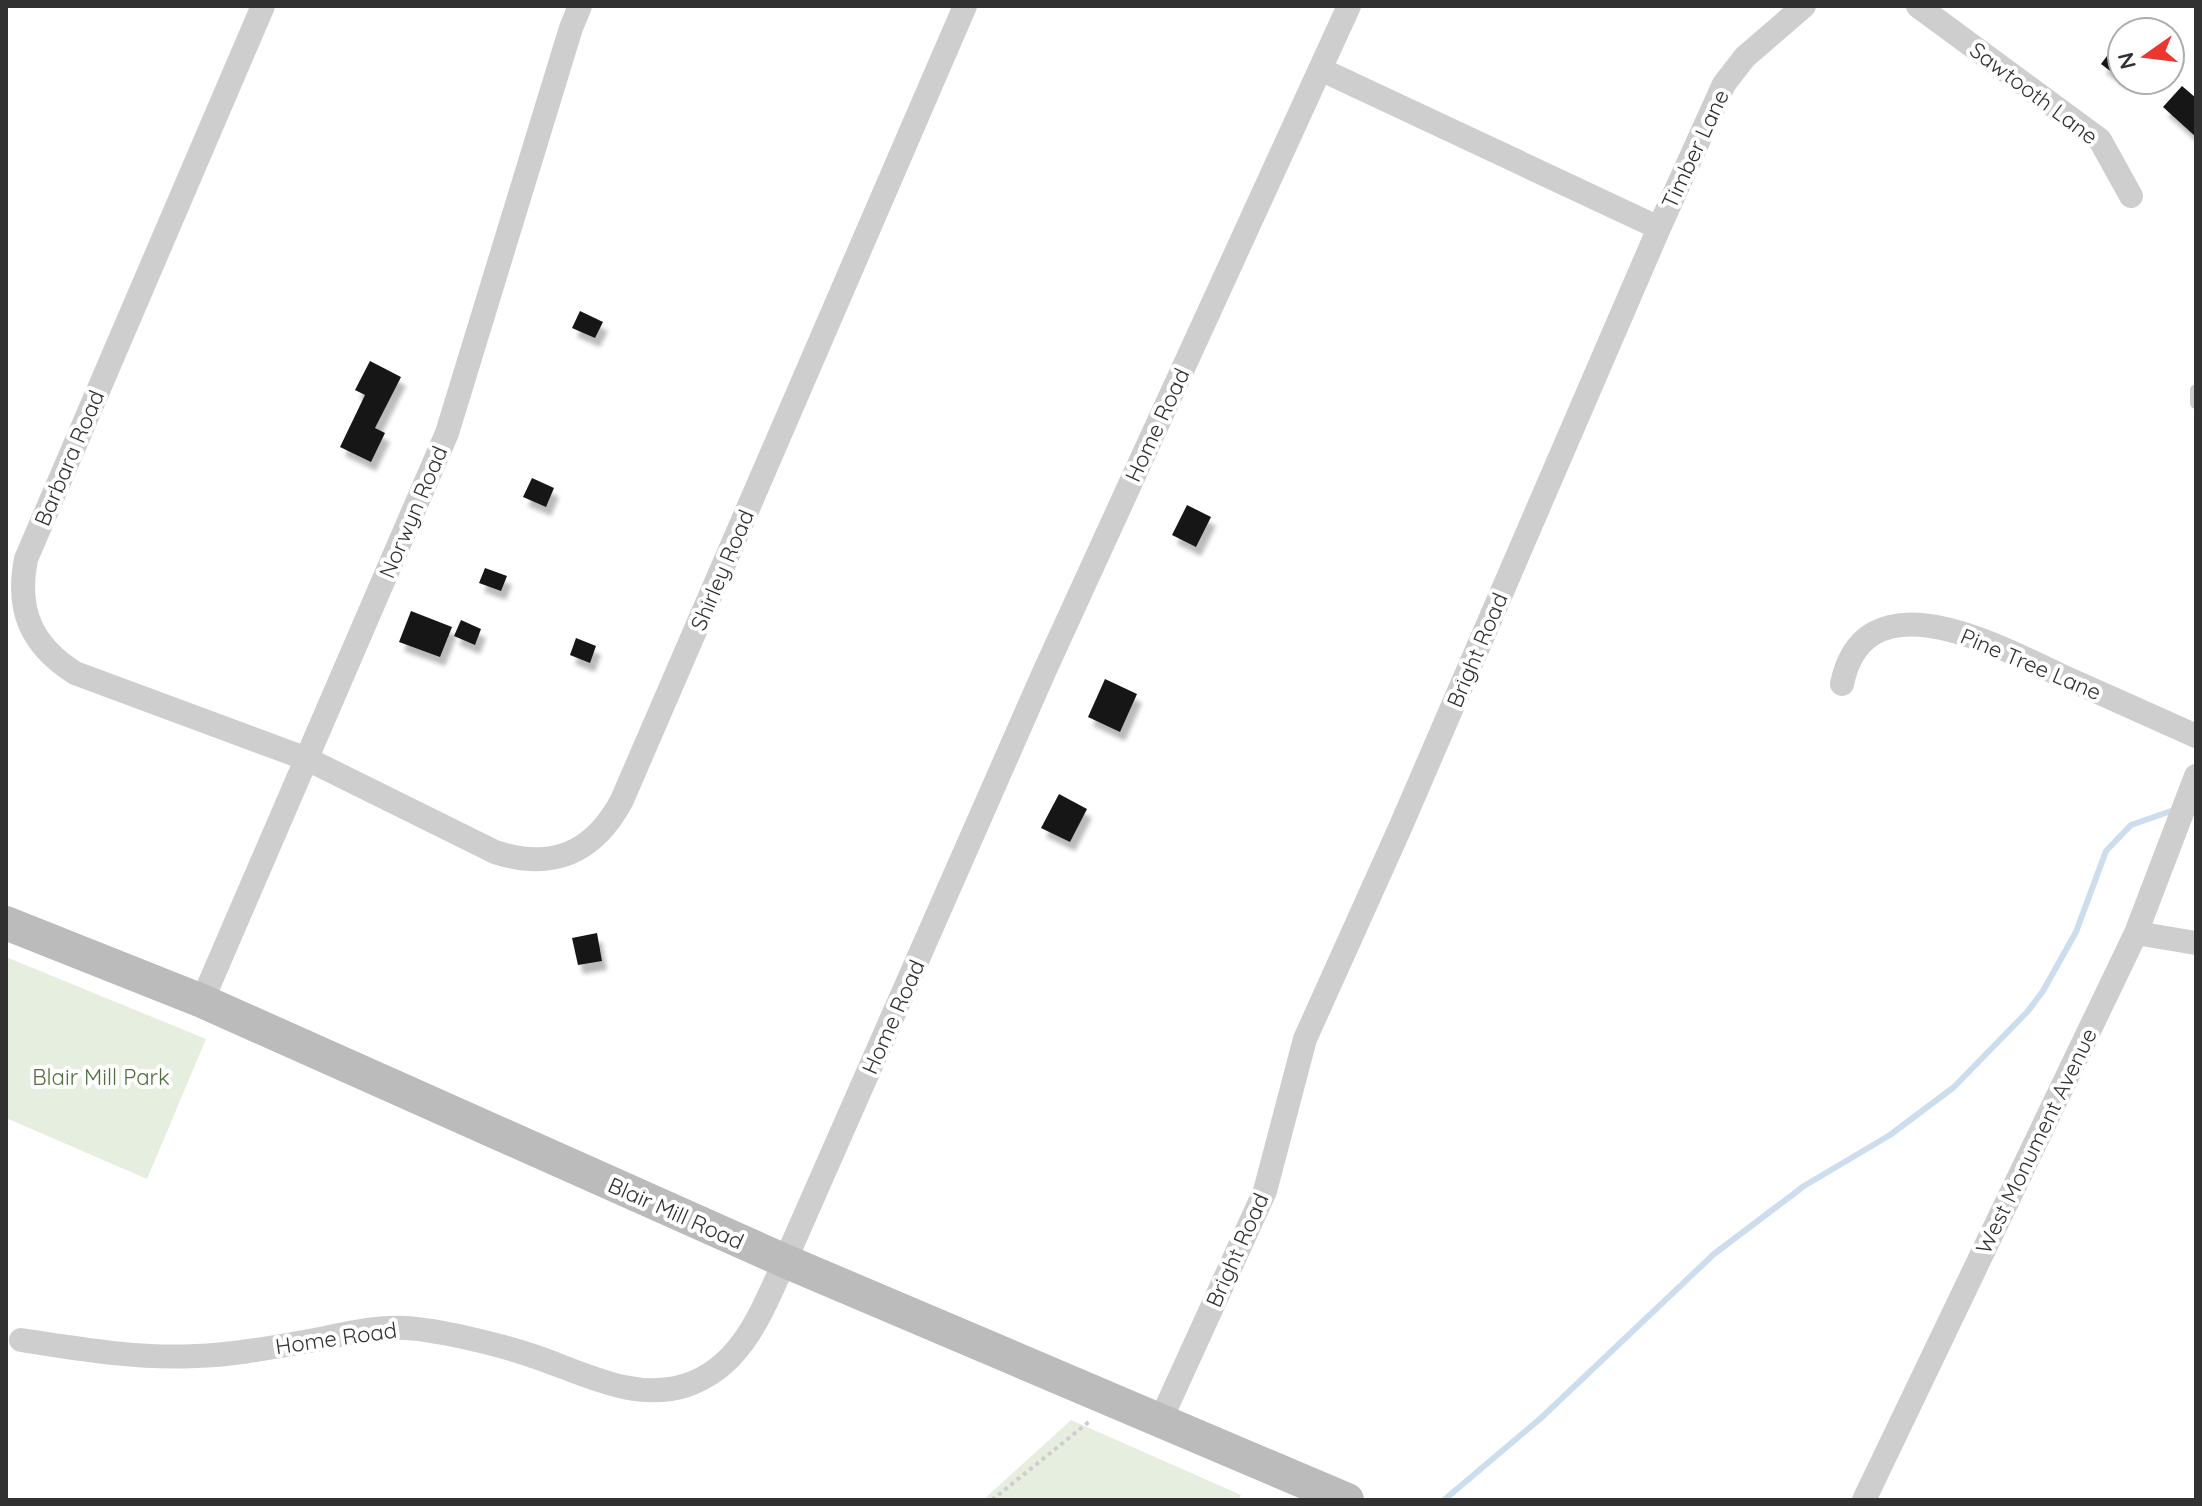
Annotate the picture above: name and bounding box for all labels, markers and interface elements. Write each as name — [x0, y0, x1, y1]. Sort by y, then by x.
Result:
north arrow — [2106, 16, 2186, 96]
street label: Sawtooth Lane — [1964, 36, 2104, 150]
text: N — [2111, 50, 2142, 72]
street label: Timber Lane — [1655, 85, 1735, 213]
street label: Home Road — [1118, 364, 1196, 486]
street label: Barbara Road — [28, 386, 110, 530]
street label: Norwyn Road — [373, 442, 453, 582]
street label: Shirley Road — [684, 505, 760, 635]
street label: Bright Road — [1440, 588, 1514, 712]
street label: Pine Tree Lane — [1956, 622, 2106, 706]
street label: Home Road — [855, 955, 931, 1079]
street label: West Monument Avenue — [1969, 1024, 2103, 1258]
park label: Blair Mill Park — [32, 1063, 170, 1091]
street label: Blair Mill Road — [604, 1171, 748, 1255]
street label: Bright Road — [1199, 1189, 1275, 1311]
street label: Home Road — [274, 1316, 398, 1360]

